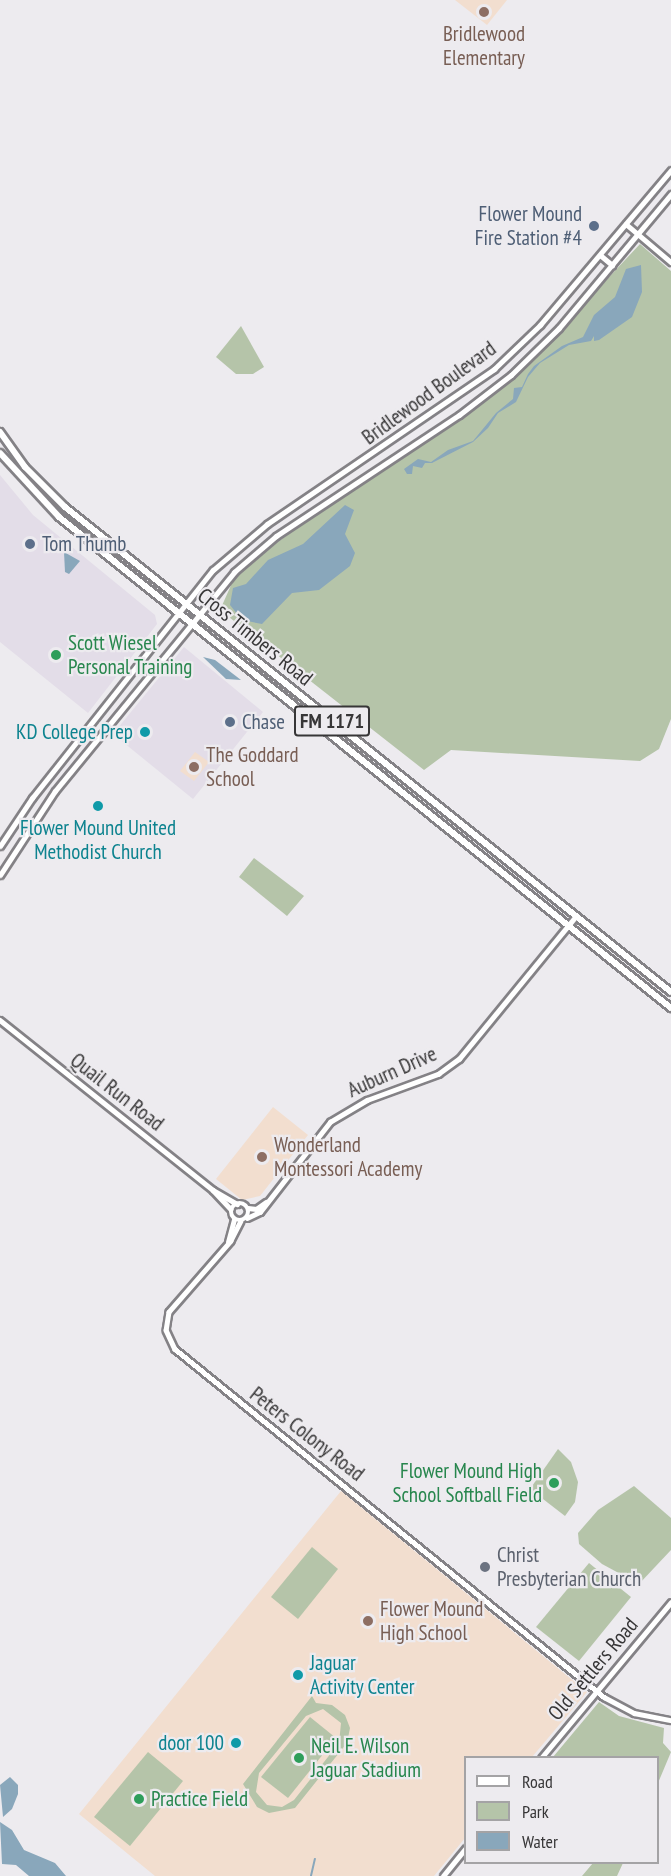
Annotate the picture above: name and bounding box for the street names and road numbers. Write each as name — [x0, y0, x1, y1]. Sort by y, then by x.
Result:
street label: Bridlewood Boulevard — [357, 336, 501, 450]
street label: Cross Timbers Road — [192, 583, 318, 691]
road number: FM 1171 — [293, 704, 371, 738]
street label: Auburn Drive — [344, 1041, 440, 1103]
street label: Quail Run Road — [65, 1048, 169, 1136]
street label: Peters Colony Road — [245, 1381, 369, 1487]
street label: Old Settlers Road — [543, 1613, 643, 1725]

